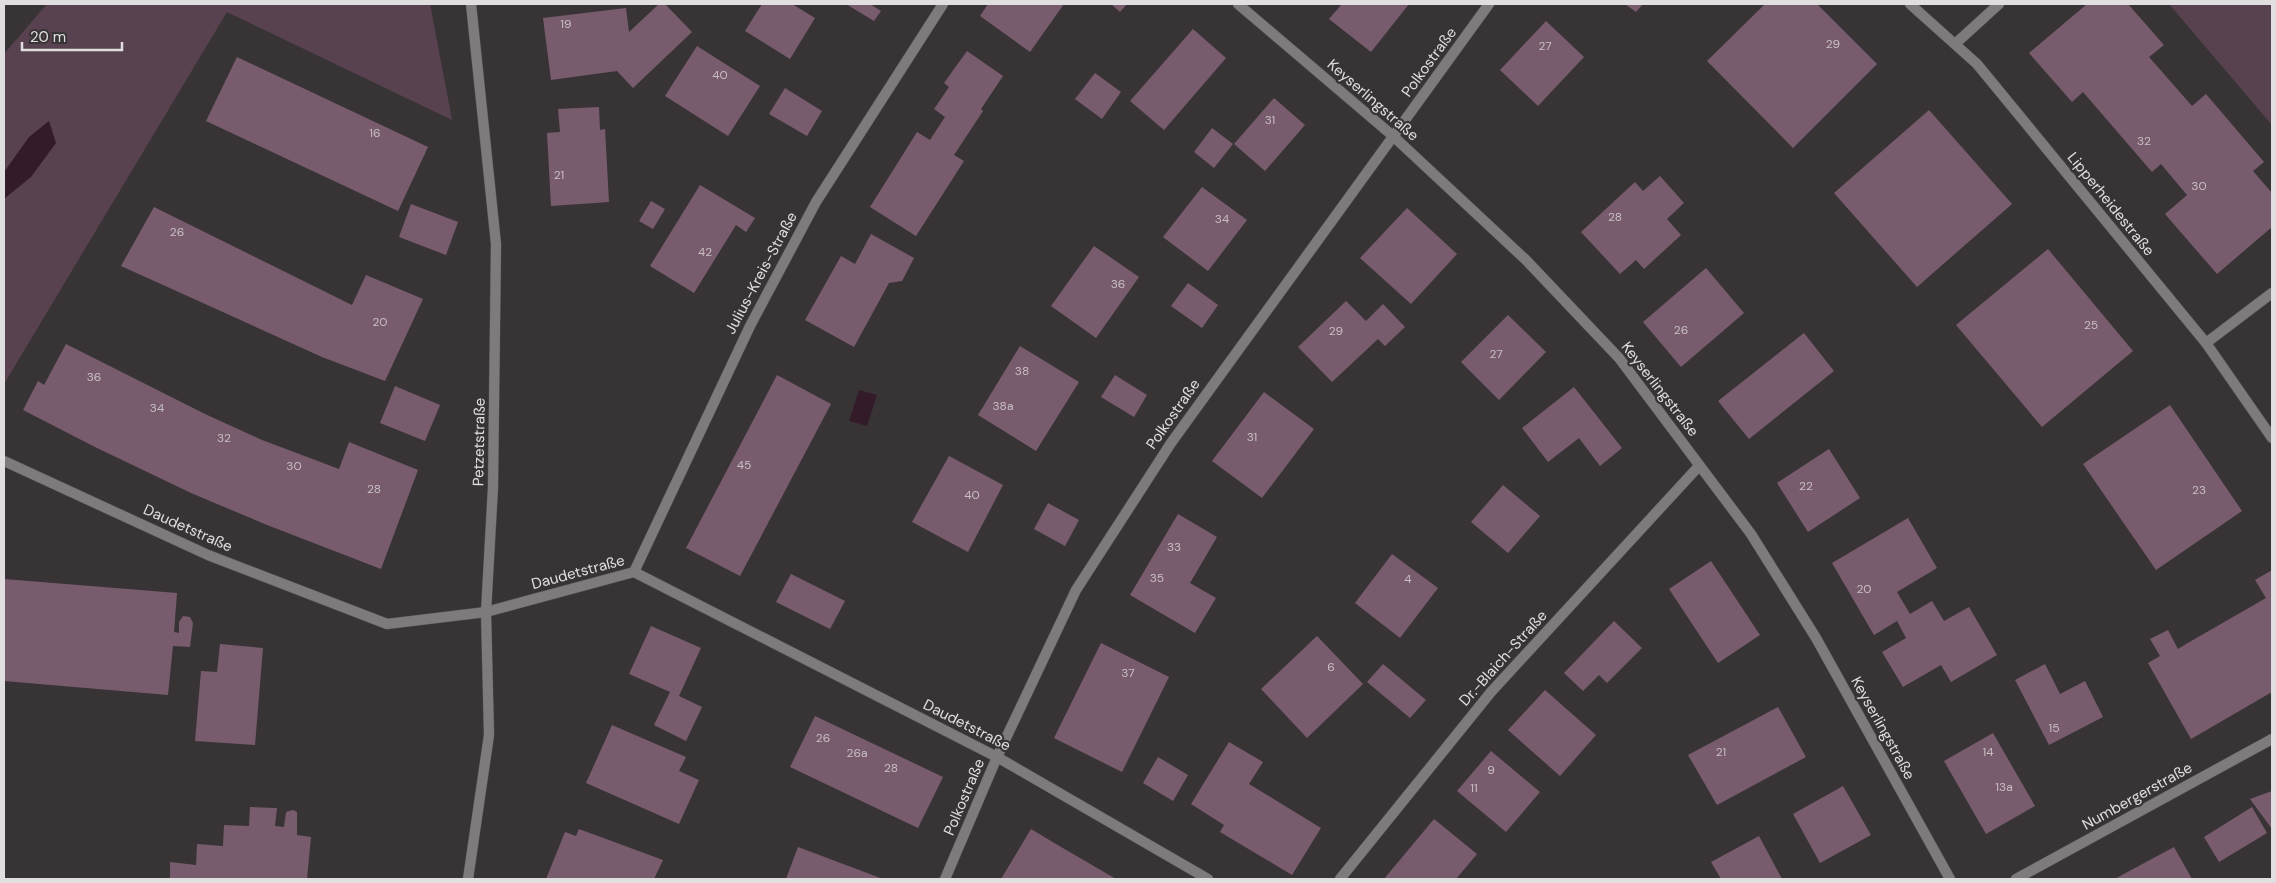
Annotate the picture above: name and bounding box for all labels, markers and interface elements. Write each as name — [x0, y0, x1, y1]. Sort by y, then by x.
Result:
house number: 19 — [560, 16, 572, 32]
scale bar — [22, 20, 122, 52]
street label: Polkostraße — [1397, 23, 1461, 101]
text: 20 m — [30, 27, 66, 47]
house number: 29 — [1826, 36, 1840, 52]
house number: 27 — [1538, 38, 1552, 54]
street label: Keyserlingstraße — [1323, 55, 1423, 145]
house number: 40 — [712, 67, 728, 83]
house number: 31 — [1265, 112, 1275, 128]
house number: 16 — [369, 125, 381, 141]
house number: 32 — [2137, 133, 2151, 149]
street label: Lipperheidestraße — [2063, 148, 2159, 260]
house number: 21 — [554, 167, 564, 183]
house number: 30 — [2191, 178, 2207, 194]
street label: Julius-Kreis-Straße — [720, 208, 802, 338]
house number: 28 — [1608, 209, 1622, 225]
house number: 34 — [1215, 211, 1229, 227]
house number: 26 — [170, 224, 184, 240]
house number: 42 — [698, 244, 712, 260]
house number: 36 — [1111, 276, 1125, 292]
house number: 20 — [372, 314, 388, 330]
house number: 25 — [2084, 317, 2098, 333]
house number: 26 — [1674, 322, 1688, 338]
house number: 29 — [1329, 323, 1343, 339]
street label: Keyserlingstraße — [1617, 338, 1703, 440]
house number: 27 — [1489, 346, 1503, 362]
house number: 38 — [1015, 363, 1029, 379]
house number: 36 — [87, 369, 101, 385]
street label: Polkostraße — [1141, 375, 1205, 453]
street label: Petzetstraße — [468, 398, 490, 486]
house number: 38a — [993, 398, 1013, 414]
house number: 34 — [150, 400, 164, 416]
house number: 31 — [1247, 429, 1257, 445]
house number: 32 — [217, 430, 231, 446]
house number: 45 — [737, 457, 751, 473]
house number: 30 — [286, 458, 302, 474]
house number: 22 — [1799, 478, 1813, 494]
house number: 28 — [367, 481, 381, 497]
house number: 23 — [2192, 482, 2206, 498]
house number: 40 — [964, 487, 980, 503]
street label: Daudetstraße — [140, 499, 236, 557]
house number: 33 — [1167, 539, 1181, 555]
street label: Daudetstraße — [529, 550, 627, 594]
house number: 35 — [1150, 570, 1164, 586]
house number: 4 — [1404, 571, 1412, 587]
house number: 20 — [1856, 581, 1872, 597]
street label: Dr.-Blaich-Straße — [1455, 606, 1551, 710]
house number: 6 — [1327, 659, 1335, 675]
house number: 37 — [1121, 665, 1135, 681]
street label: Keyserlingstraße — [1846, 673, 1920, 783]
street label: Daudetstraße — [920, 694, 1014, 756]
house number: 15 — [2048, 720, 2060, 736]
house number: 26 — [816, 730, 830, 746]
house number: 21 — [1716, 744, 1726, 760]
house number: 14 — [1982, 744, 1994, 760]
house number: 26a — [847, 745, 867, 761]
street label: Polkostraße — [939, 756, 989, 838]
street label: Numbergerstraße — [2078, 757, 2196, 835]
house number: 28 — [884, 760, 898, 776]
house number: 9 — [1487, 762, 1495, 778]
house number: 13a — [1995, 779, 2013, 795]
house number: 11 — [1470, 780, 1478, 796]

